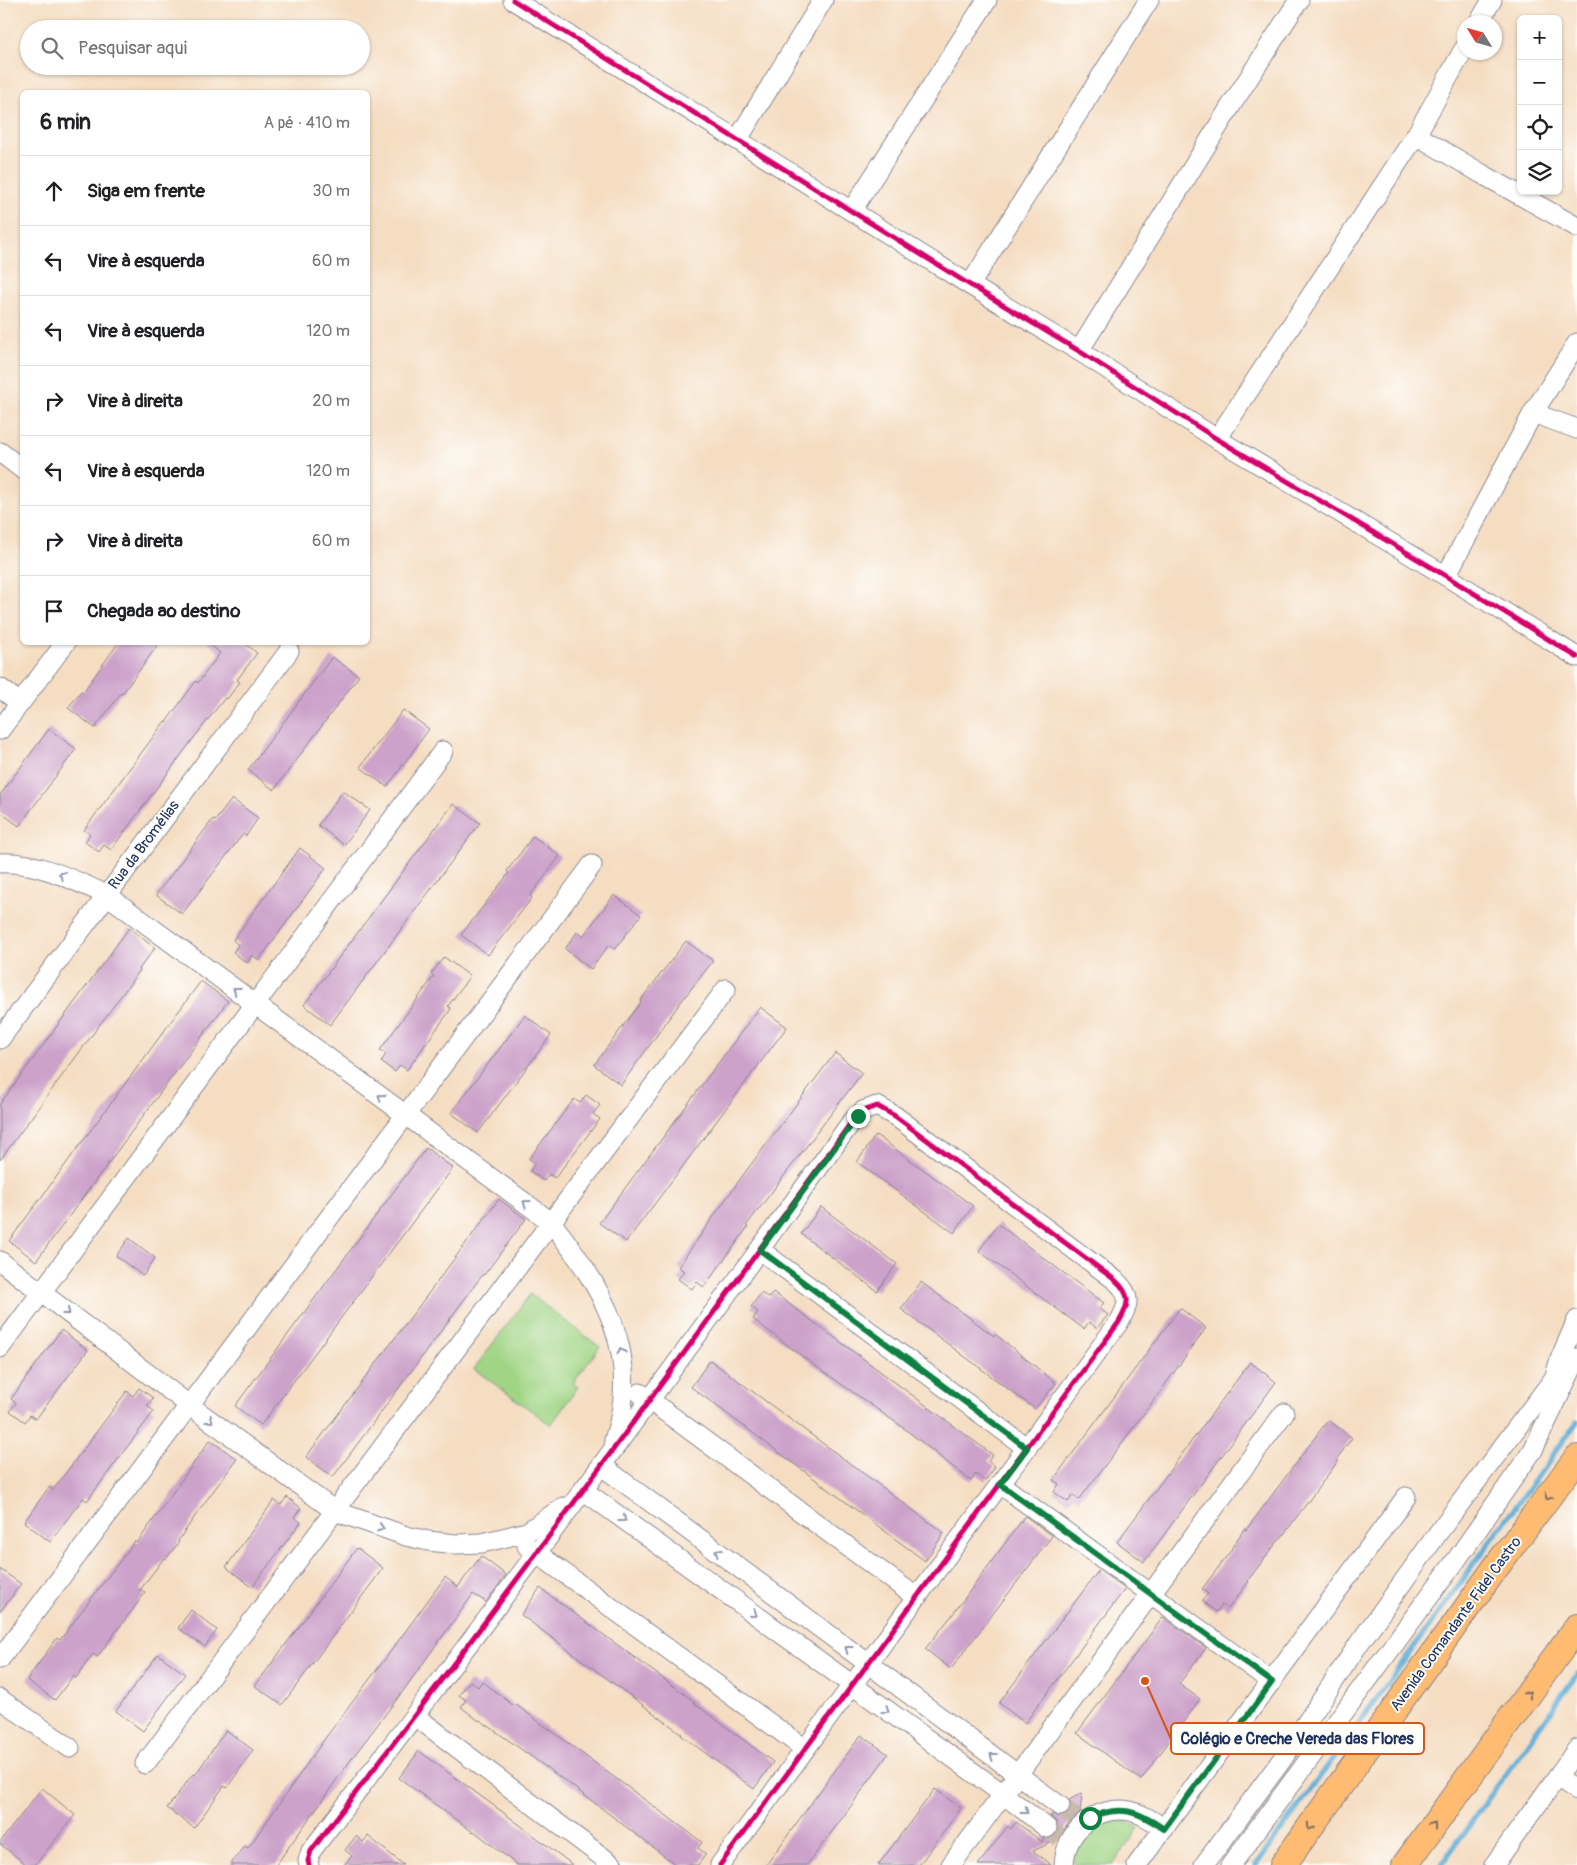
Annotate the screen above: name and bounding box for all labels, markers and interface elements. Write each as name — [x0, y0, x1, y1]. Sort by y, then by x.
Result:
north arrow — [1457, 15, 1502, 60]
map controls — [1517, 15, 1562, 195]
button: + — [1517, 15, 1562, 60]
search box — [20, 20, 370, 75]
icon: search — [38, 34, 66, 62]
text: Pesquisar aqui — [78, 36, 187, 60]
button: − — [1517, 60, 1562, 105]
button: locate — [1517, 105, 1562, 150]
text: 6 min — [40, 109, 91, 136]
text: A pé · 410 m — [264, 113, 350, 133]
button: layers — [1517, 150, 1562, 195]
icon: ahead — [40, 177, 68, 205]
text: Siga em frente — [87, 179, 205, 203]
text: 30 m — [312, 181, 350, 201]
icon: left — [40, 247, 68, 275]
text: Vire à esquerda — [87, 249, 205, 273]
text: 60 m — [312, 251, 350, 271]
icon: left — [40, 317, 68, 345]
text: Vire à esquerda — [87, 319, 205, 343]
text: 120 m — [306, 321, 350, 341]
icon: right — [40, 387, 68, 415]
text: Vire à direita — [87, 389, 183, 413]
text: 20 m — [312, 391, 350, 411]
icon: left — [40, 457, 68, 485]
text: Vire à esquerda — [87, 459, 205, 483]
text: 120 m — [306, 461, 350, 481]
icon: right — [40, 527, 68, 555]
text: Vire à direita — [87, 529, 183, 553]
text: 60 m — [312, 531, 350, 551]
icon: arrive — [40, 597, 68, 625]
text: Chegada ao destino — [87, 599, 240, 623]
street label: Rua da Bromélias — [104, 797, 184, 893]
one-way arrow — [59, 871, 67, 881]
one-way arrow — [233, 988, 242, 996]
one-way arrow — [377, 1094, 387, 1103]
route end — [847, 1105, 870, 1128]
one-way arrow — [522, 1200, 532, 1209]
one-way arrow — [61, 1306, 71, 1315]
one-way arrow — [616, 1347, 627, 1356]
one-way arrow — [205, 1414, 214, 1423]
one-way arrow — [1545, 1491, 1554, 1501]
one-way arrow — [617, 1513, 627, 1522]
one-way arrow — [376, 1522, 384, 1532]
street label: Avenida Comandante Fidel Castro — [1386, 1533, 1526, 1715]
one-way arrow — [714, 1548, 723, 1558]
one-way arrow — [748, 1608, 758, 1617]
one-way arrow — [845, 1646, 854, 1654]
one-way arrow — [1523, 1691, 1531, 1700]
one-way arrow — [880, 1704, 889, 1712]
callout: Colégio e Creche Vereda das Flores — [1171, 1723, 1424, 1754]
text: Colégio e Creche Vereda das Flores — [1180, 1729, 1414, 1749]
one-way arrow — [990, 1753, 999, 1761]
one-way arrow — [1019, 1806, 1028, 1814]
route start — [1079, 1807, 1102, 1830]
one-way arrow — [1307, 1821, 1316, 1831]
one-way arrow — [1427, 1822, 1436, 1831]

